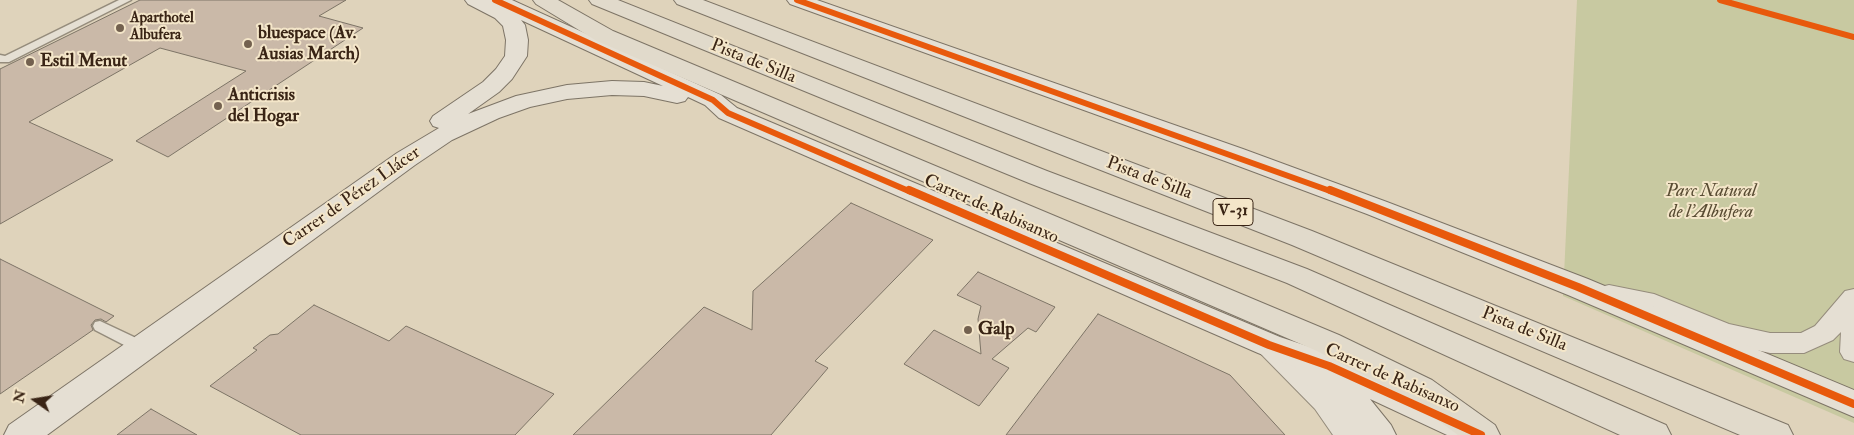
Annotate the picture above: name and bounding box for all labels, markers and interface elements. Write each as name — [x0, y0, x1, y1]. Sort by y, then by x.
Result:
place label: Aparthotel Albufera — [130, 10, 194, 45]
marker: Aparthotel Albufera — [114, 22, 126, 34]
place label: bluespace (Av. Ausias March) — [258, 23, 360, 66]
street label: Pista de Silla — [707, 35, 799, 89]
marker: bluespace (Av. Ausias March) — [242, 38, 254, 50]
place label: Estil Menut — [40, 51, 127, 73]
marker: Estil Menut — [24, 56, 36, 68]
place label: Anticrisis del Hogar — [228, 85, 299, 128]
marker: Anticrisis del Hogar — [212, 100, 224, 112]
street label: Carrer de Pérez Llácer — [279, 142, 425, 254]
street label: Pista de Silla — [1103, 153, 1195, 205]
street label: Carrer de Rabisanxo — [920, 171, 1062, 249]
park label: Parc Natural de l'Albufera — [1666, 181, 1756, 223]
road number: V-31 — [1213, 198, 1253, 226]
street label: Pista de Silla — [1478, 303, 1570, 357]
place label: Galp — [978, 319, 1014, 341]
marker: Galp — [962, 324, 974, 336]
street label: Carrer de Rabisanxo — [1321, 340, 1463, 418]
north arrow — [10, 375, 60, 425]
text: N — [10, 388, 30, 405]

